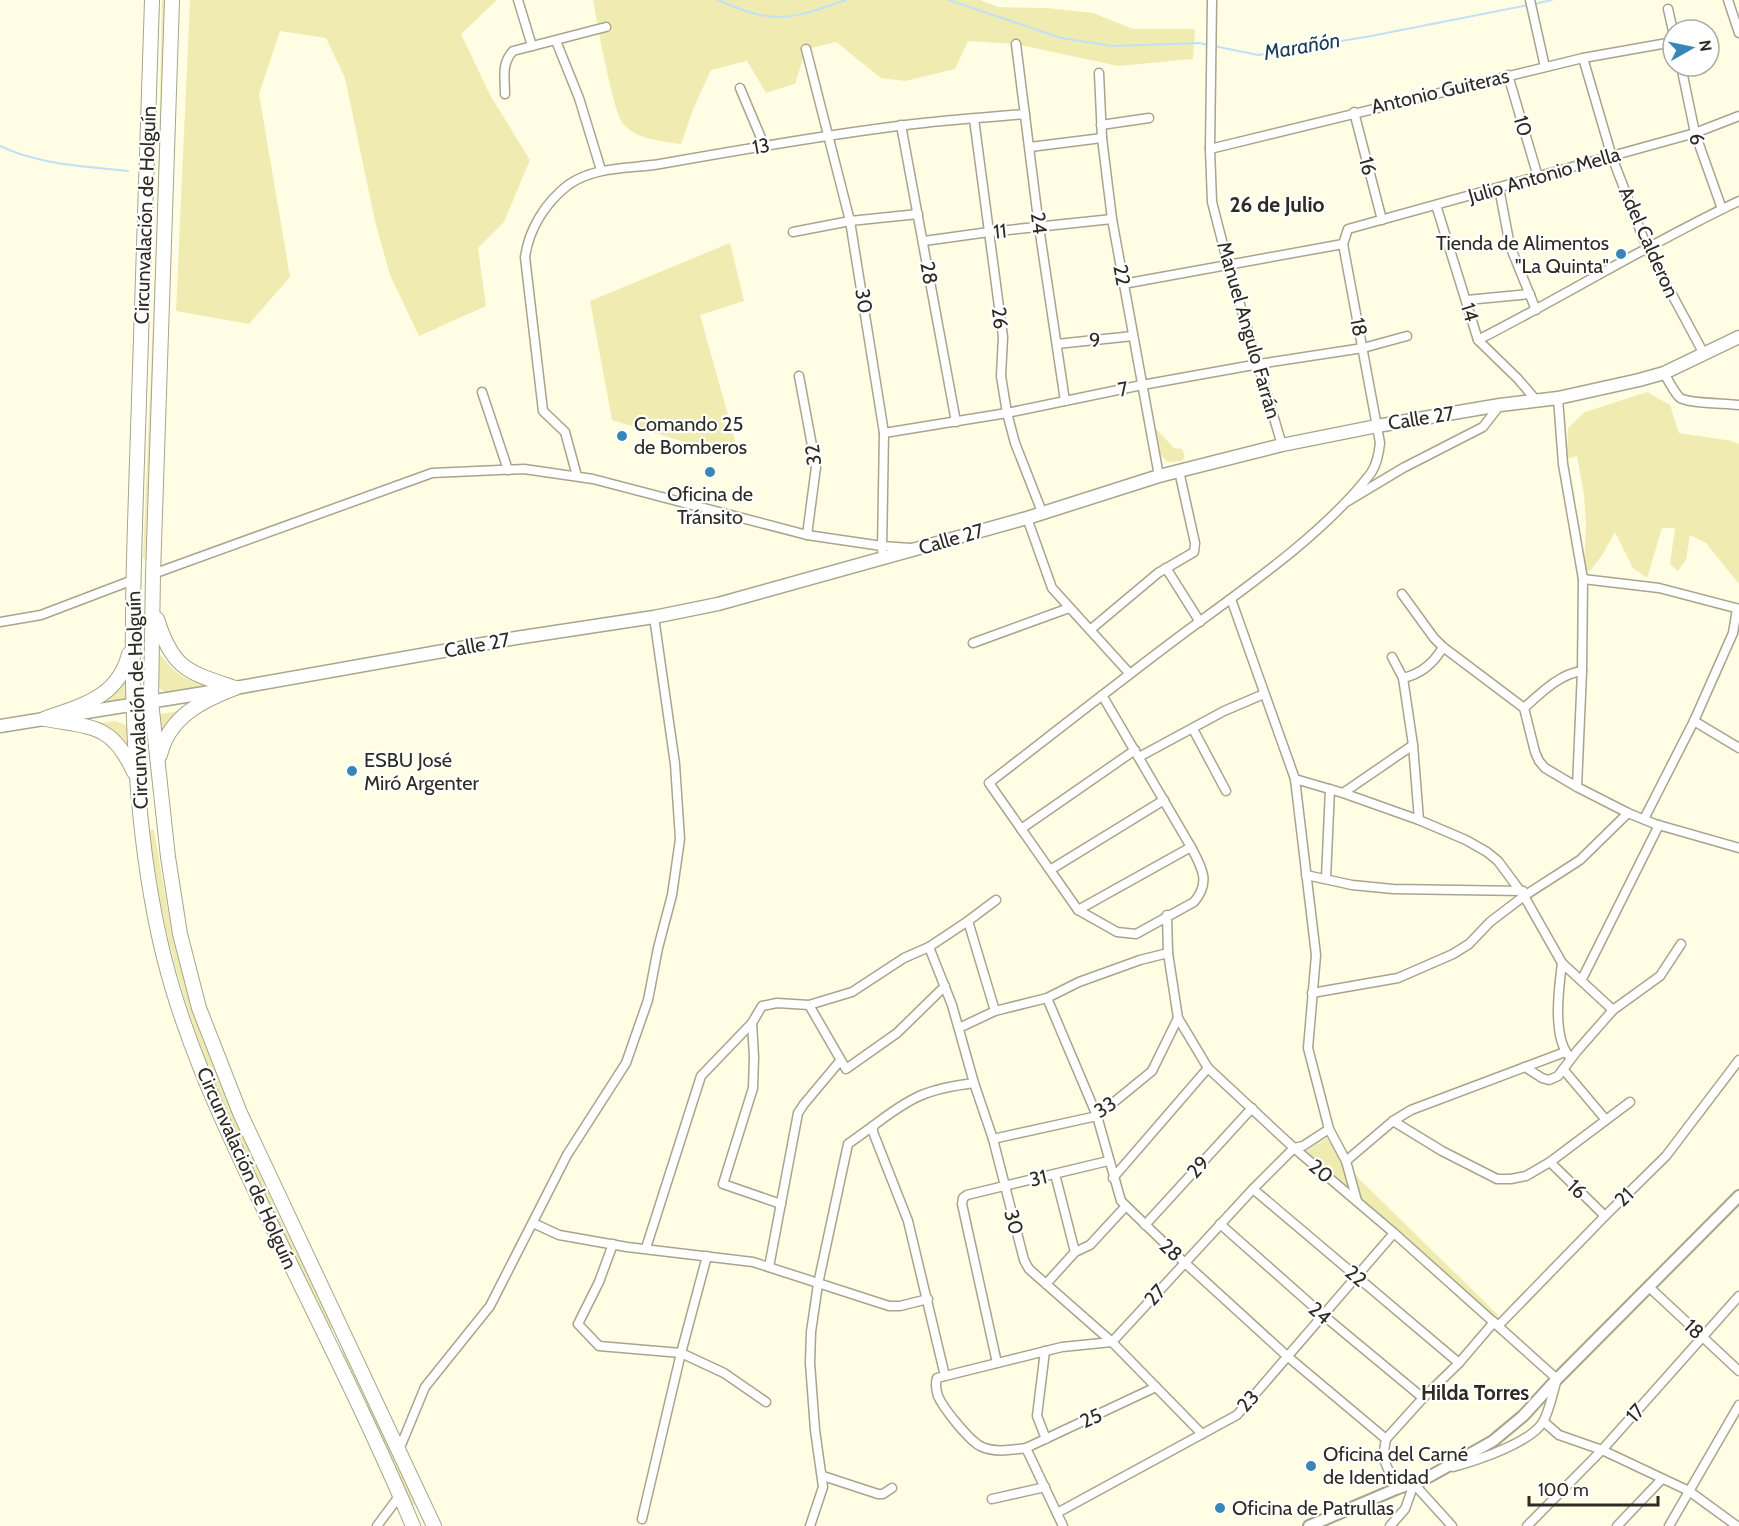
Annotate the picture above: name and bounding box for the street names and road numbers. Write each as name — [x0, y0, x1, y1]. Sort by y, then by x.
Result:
street label: Antonio Guiteras — [1369, 63, 1511, 119]
street label: Circunvalación de Holguín — [129, 105, 161, 325]
street label: 10 — [1509, 113, 1537, 139]
street label: 6 — [1684, 130, 1710, 148]
street label: 13 — [750, 133, 772, 159]
street label: Julio Antonio Mella — [1464, 142, 1623, 208]
street label: 16 — [1354, 154, 1382, 178]
street label: Adel Calderon — [1614, 183, 1684, 301]
street label: 24 — [1026, 211, 1052, 236]
street label: 11 — [992, 218, 1008, 244]
street label: Manuel Angulo Farrán — [1212, 239, 1286, 421]
street label: 28 — [915, 260, 943, 286]
street label: 22 — [1108, 263, 1136, 287]
street label: 30 — [850, 287, 878, 315]
street label: 14 — [1456, 300, 1484, 325]
street label: 26 — [987, 306, 1013, 330]
street label: 18 — [1345, 316, 1373, 338]
street label: 9 — [1088, 327, 1102, 353]
street label: 7 — [1116, 376, 1130, 402]
street label: Calle 27 — [1386, 401, 1456, 435]
street label: 32 — [800, 443, 826, 467]
street label: Calle 27 — [916, 518, 986, 560]
street label: Circunvalación de Holguín — [121, 590, 153, 810]
street label: Calle 27 — [442, 627, 512, 663]
street label: Circunvalación de Holguín — [192, 1063, 302, 1273]
street label: 33 — [1089, 1091, 1121, 1123]
street label: 29 — [1182, 1151, 1214, 1183]
street label: 20 — [1304, 1154, 1338, 1188]
street label: 31 — [1027, 1164, 1049, 1192]
street label: 16 — [1562, 1174, 1592, 1204]
street label: 21 — [1610, 1182, 1638, 1212]
street label: 30 — [999, 1207, 1029, 1237]
street label: 28 — [1155, 1234, 1187, 1266]
street label: 22 — [1340, 1260, 1372, 1292]
street label: 27 — [1139, 1279, 1171, 1311]
street label: 24 — [1304, 1297, 1337, 1330]
street label: 18 — [1679, 1314, 1709, 1344]
street label: 23 — [1232, 1385, 1264, 1417]
street label: 17 — [1621, 1399, 1649, 1427]
street label: 25 — [1076, 1403, 1106, 1433]

